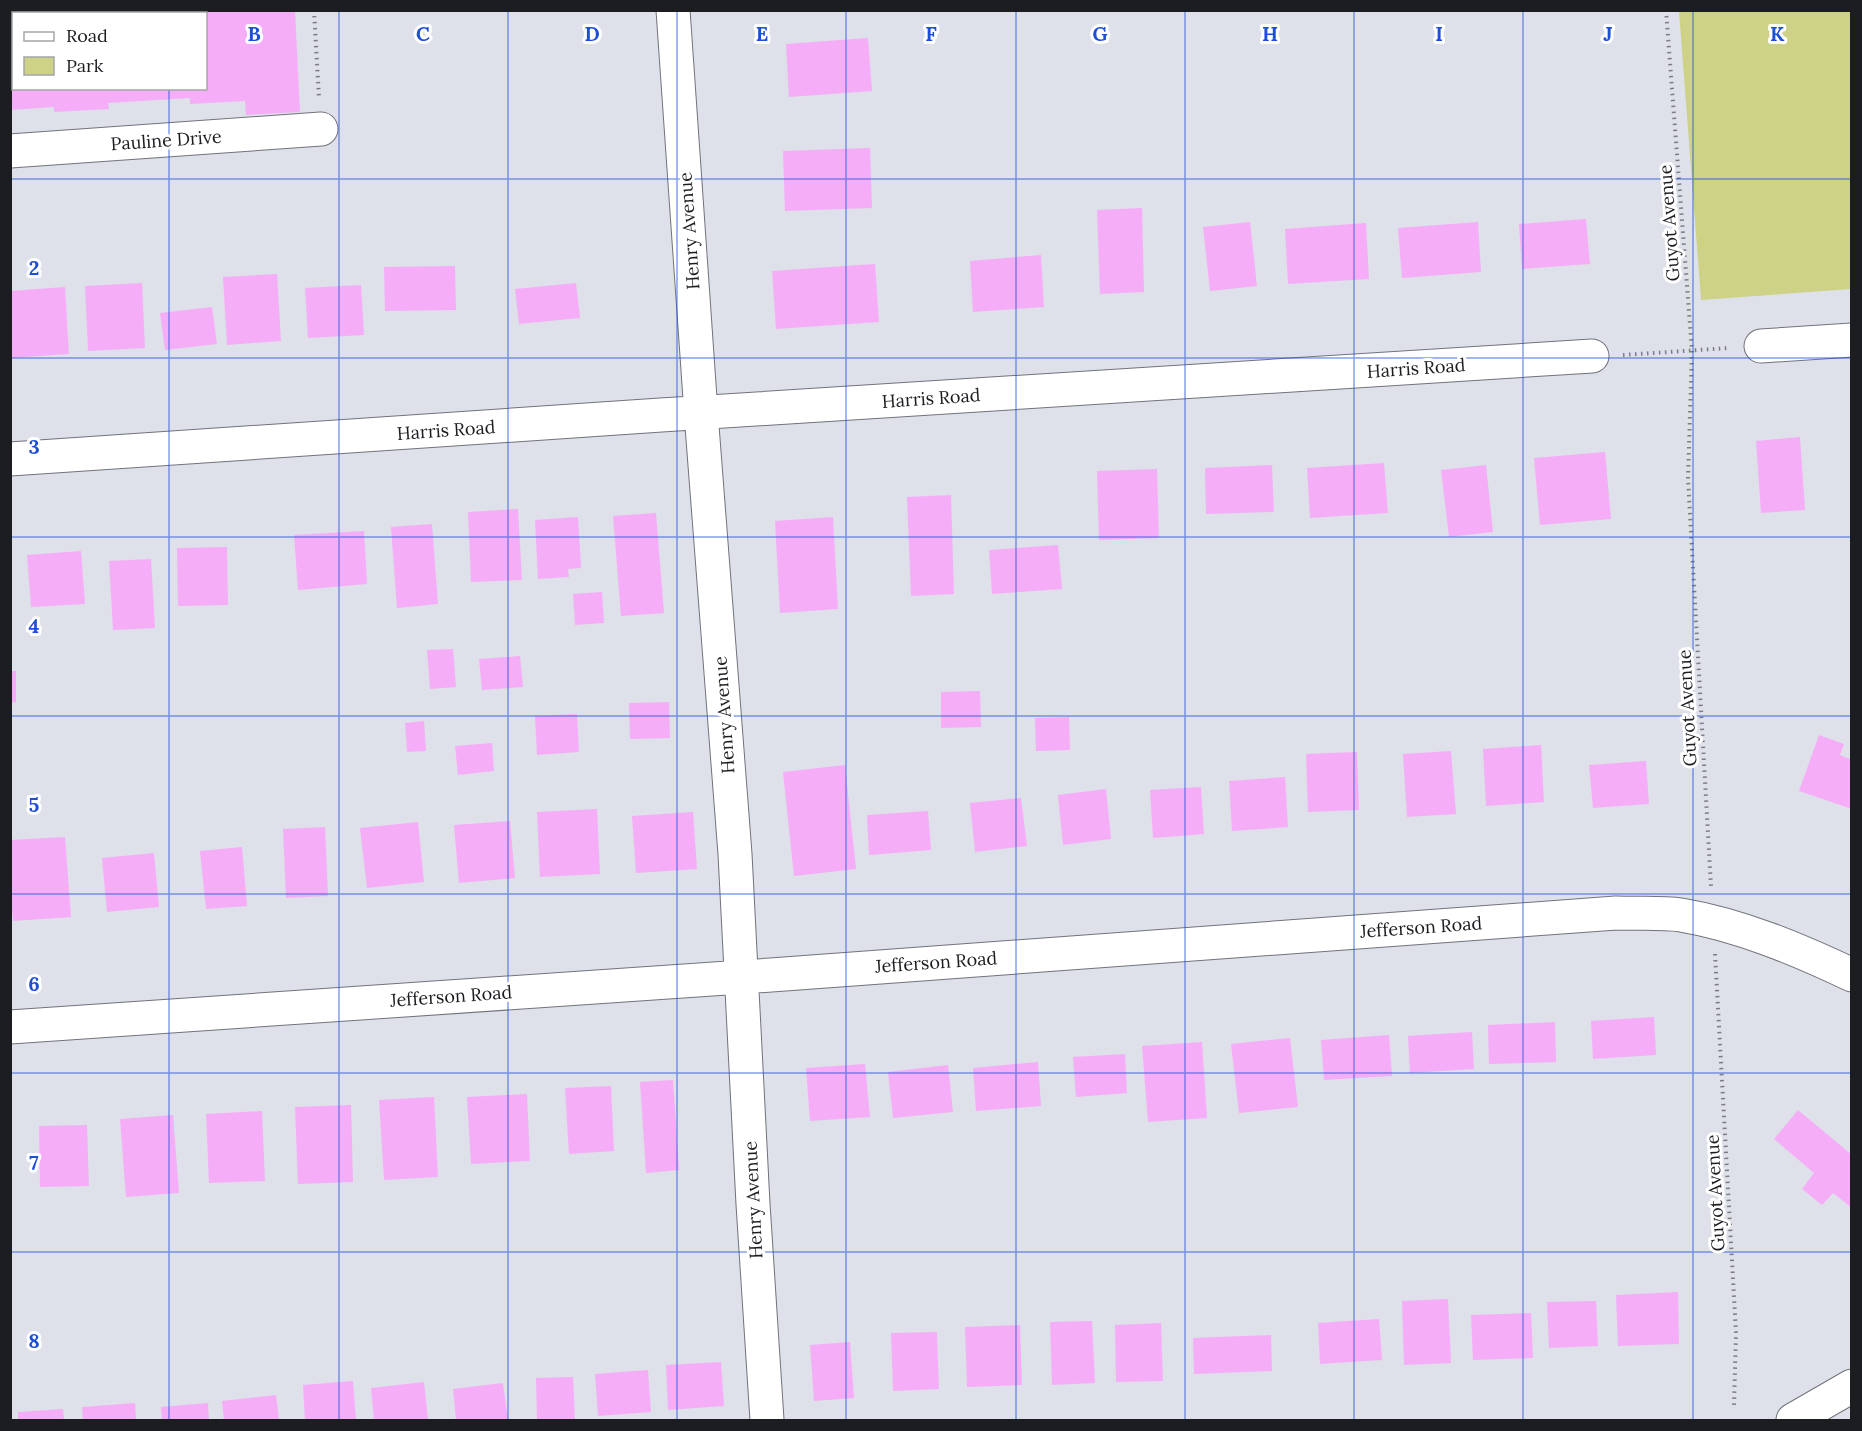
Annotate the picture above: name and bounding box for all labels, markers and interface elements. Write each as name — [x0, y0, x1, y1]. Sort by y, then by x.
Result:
legend — [12, 12, 207, 90]
text: B — [247, 21, 261, 46]
text: C — [416, 21, 430, 46]
text: D — [584, 21, 600, 46]
text: E — [756, 21, 768, 46]
text: F — [925, 21, 937, 46]
text: G — [1092, 21, 1108, 46]
text: H — [1262, 21, 1278, 46]
text: I — [1435, 21, 1443, 46]
text: J — [1603, 21, 1613, 46]
text: K — [1770, 21, 1785, 46]
text: Road — [66, 24, 108, 47]
text: Park — [66, 54, 104, 77]
street label: Pauline Drive — [110, 125, 222, 155]
street label: Guyot Avenue — [1653, 164, 1685, 282]
street label: Henry Avenue — [673, 171, 705, 291]
text: 2 — [29, 255, 39, 280]
street label: Harris Road — [1366, 353, 1466, 383]
street label: Harris Road — [881, 383, 981, 413]
street label: Harris Road — [396, 415, 496, 445]
text: 3 — [28, 434, 40, 459]
text: 4 — [29, 613, 40, 638]
street label: Guyot Avenue — [1672, 649, 1702, 767]
street label: Henry Avenue — [708, 655, 740, 775]
text: 5 — [29, 792, 40, 817]
street label: Jefferson Road — [1358, 911, 1483, 943]
street label: Jefferson Road — [873, 946, 998, 978]
text: 6 — [28, 971, 40, 996]
street label: Jefferson Road — [388, 980, 513, 1012]
street label: Guyot Avenue — [1700, 1134, 1730, 1252]
street label: Henry Avenue — [738, 1140, 768, 1259]
text: 7 — [29, 1150, 39, 1175]
text: 8 — [28, 1328, 40, 1353]

